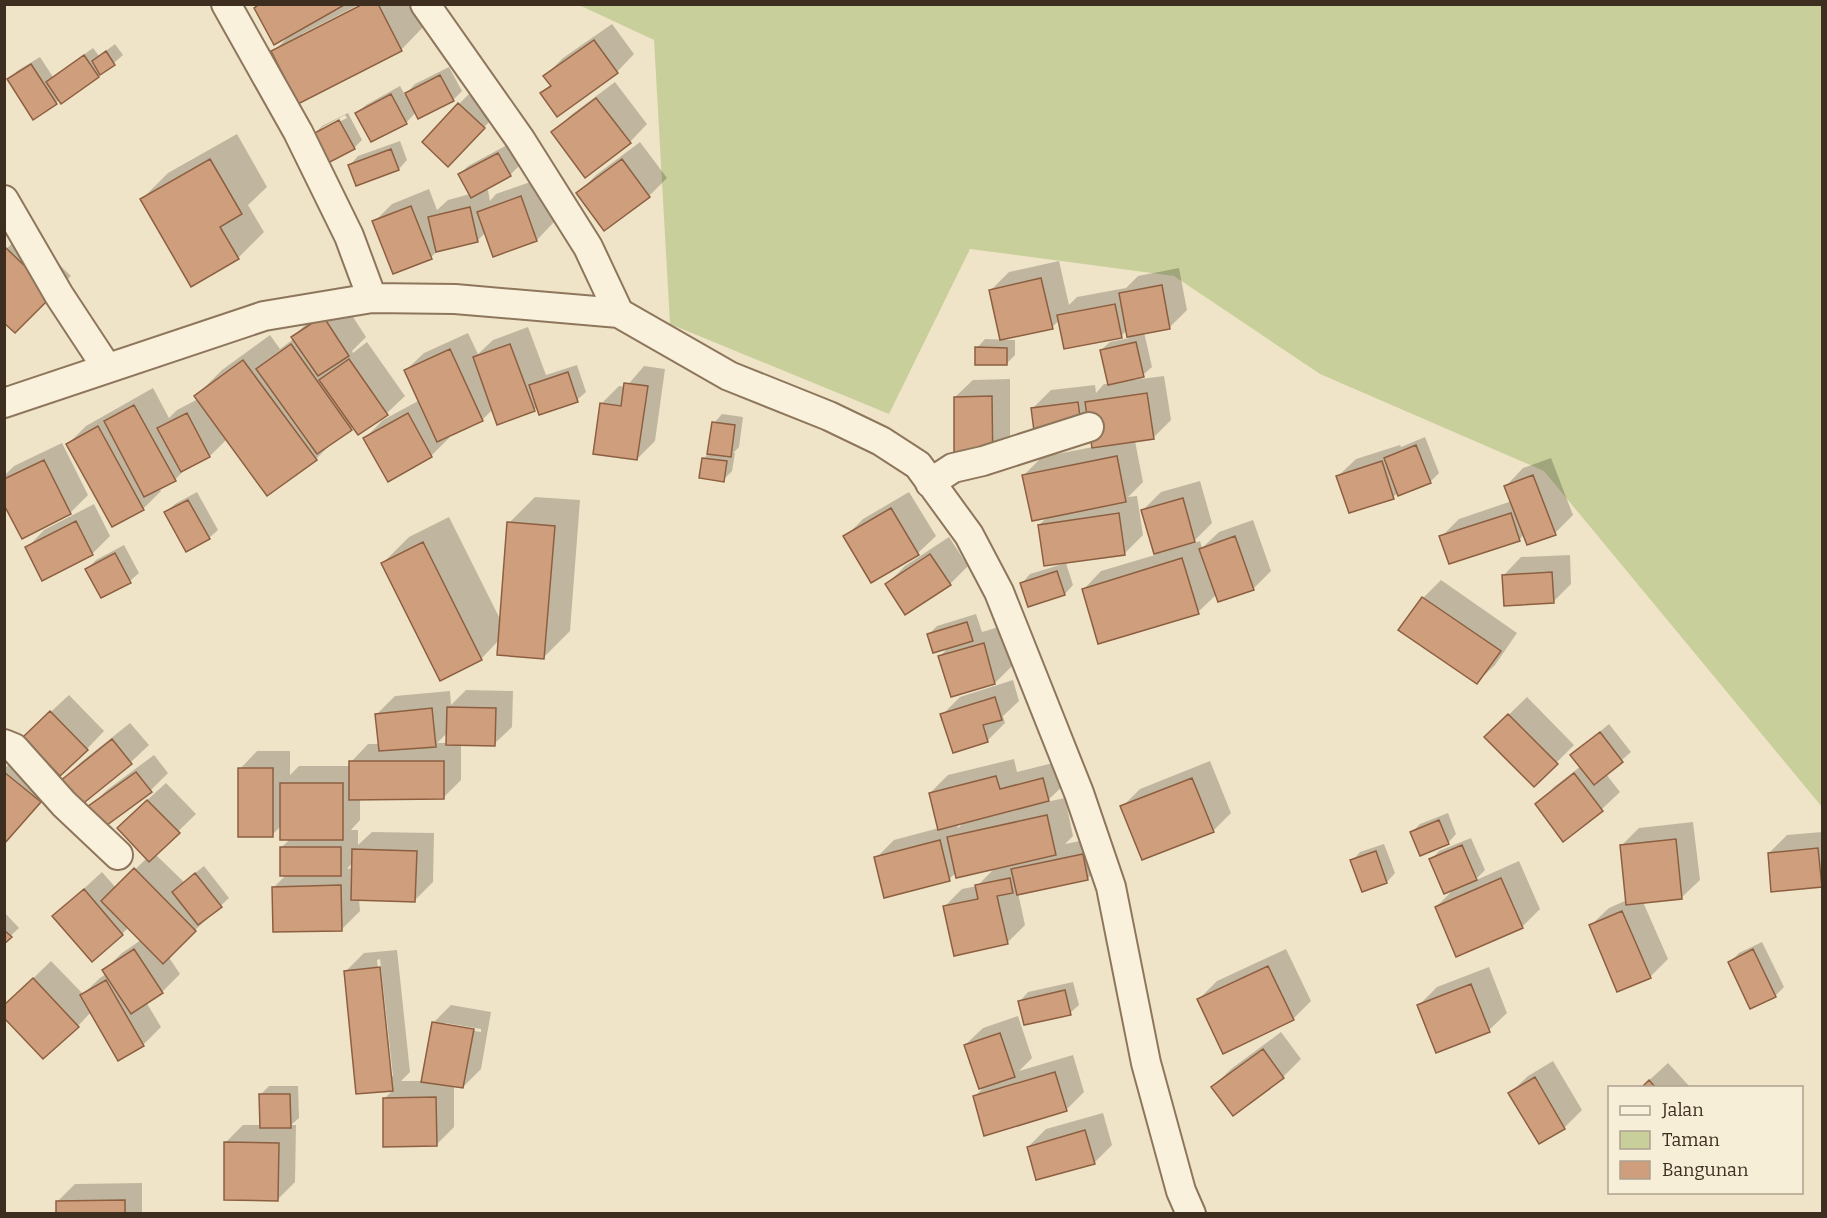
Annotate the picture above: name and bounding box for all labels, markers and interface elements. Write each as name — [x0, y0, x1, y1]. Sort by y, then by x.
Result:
legend — [1608, 1086, 1803, 1194]
text: Jalan — [1661, 1099, 1704, 1121]
text: Taman — [1662, 1129, 1720, 1151]
text: Bangunan — [1662, 1159, 1749, 1181]

